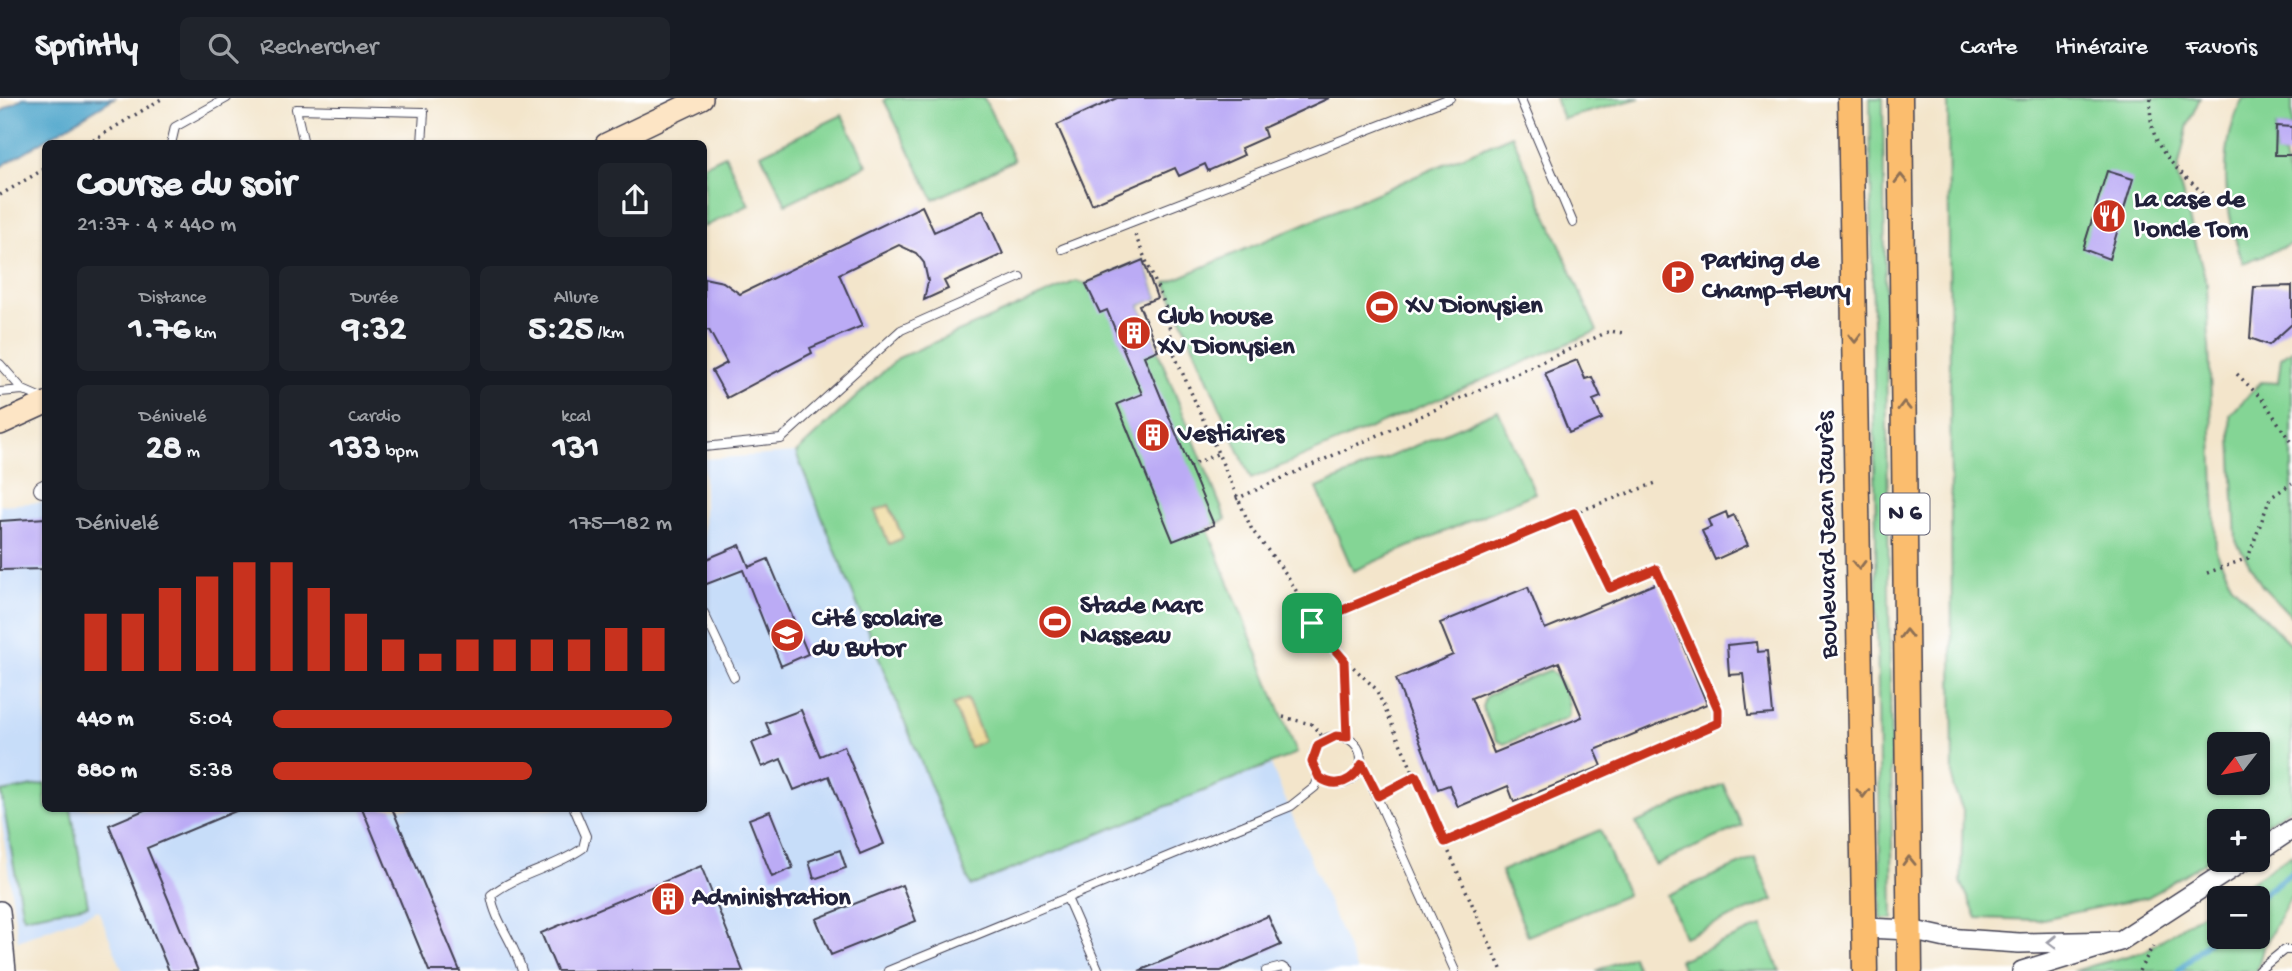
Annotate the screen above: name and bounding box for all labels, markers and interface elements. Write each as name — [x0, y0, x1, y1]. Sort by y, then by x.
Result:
search box — [180, 17, 670, 80]
text: Sprintly — [35, 29, 138, 67]
icon: search — [204, 29, 242, 67]
text: Rechercher — [260, 33, 378, 64]
text: Carte — [1960, 34, 2017, 63]
text: Itinéraire — [2055, 34, 2148, 63]
text: Favoris — [2186, 34, 2257, 63]
button: share — [598, 163, 672, 237]
text: Course du soir — [77, 164, 296, 208]
one-way arrow — [1893, 173, 1909, 184]
place label: La case de l'oncle Tom — [2133, 186, 2249, 247]
restaurant icon: La case de l'oncle Tom — [2090, 197, 2128, 235]
text: 21:37 · 4 × 440 m — [77, 212, 236, 239]
place label: Parking de Champ-Fleury — [1700, 247, 1851, 308]
parking icon: Parking de Champ-Fleury — [1659, 258, 1697, 296]
text: Distance — [139, 287, 206, 310]
text: Durée — [351, 287, 398, 310]
text: Allure — [554, 287, 599, 310]
sports icon: XV Dionysien — [1363, 288, 1401, 326]
place label: XV Dionysien — [1405, 292, 1543, 323]
place label: Club house XV Dionysien — [1157, 303, 1295, 364]
text: 1.76 — [129, 310, 190, 351]
text: 9:32 — [343, 310, 406, 351]
text: 5:25 — [528, 310, 593, 351]
building icon: Club house XV Dionysien — [1115, 314, 1153, 352]
text: km — [190, 322, 217, 345]
text: /km — [593, 322, 624, 345]
one-way arrow — [1847, 333, 1863, 343]
one-way arrow — [1896, 401, 1912, 411]
text: Dénivelé — [139, 406, 207, 429]
text: Cardio — [348, 406, 401, 429]
text: kcal — [561, 406, 591, 429]
street label: Boulevard Jean Jaurès — [1811, 410, 1847, 660]
building icon: Vestiaires — [1134, 416, 1172, 454]
place label: Vestiaires — [1177, 420, 1285, 451]
text: 28 — [146, 429, 182, 470]
text: 133 — [331, 429, 381, 470]
text: 131 — [553, 429, 599, 470]
text: m — [182, 441, 200, 464]
text: bpm — [381, 441, 418, 464]
road number: N 6 — [1881, 494, 1930, 534]
text: Dénivelé — [77, 511, 159, 538]
text: 175–182 m — [570, 511, 672, 538]
one-way arrow — [1851, 560, 1867, 571]
place label: Stade Marc Nasseau — [1080, 592, 1205, 653]
pin — [1282, 593, 1342, 653]
sports icon: Stade Marc Nasseau — [1036, 603, 1074, 641]
icon: arrive — [1293, 604, 1331, 642]
place label: Cité scolaire du Butor — [812, 605, 944, 666]
school or university icon: Cité scolaire du Butor — [768, 616, 806, 654]
one-way arrow — [1899, 628, 1914, 639]
text: 440 m — [77, 706, 134, 733]
text: 5:04 — [189, 706, 232, 733]
north arrow — [2207, 732, 2270, 794]
map controls — [2207, 732, 2270, 949]
text: 880 m — [77, 758, 137, 785]
text: 5:38 — [189, 758, 233, 785]
one-way arrow — [1855, 788, 1871, 798]
button: + — [2207, 809, 2270, 872]
one-way arrow — [1901, 856, 1917, 866]
building icon: Administration — [649, 880, 687, 918]
place label: Administration — [691, 884, 851, 915]
button: − — [2207, 886, 2270, 949]
one-way arrow — [2046, 934, 2056, 950]

